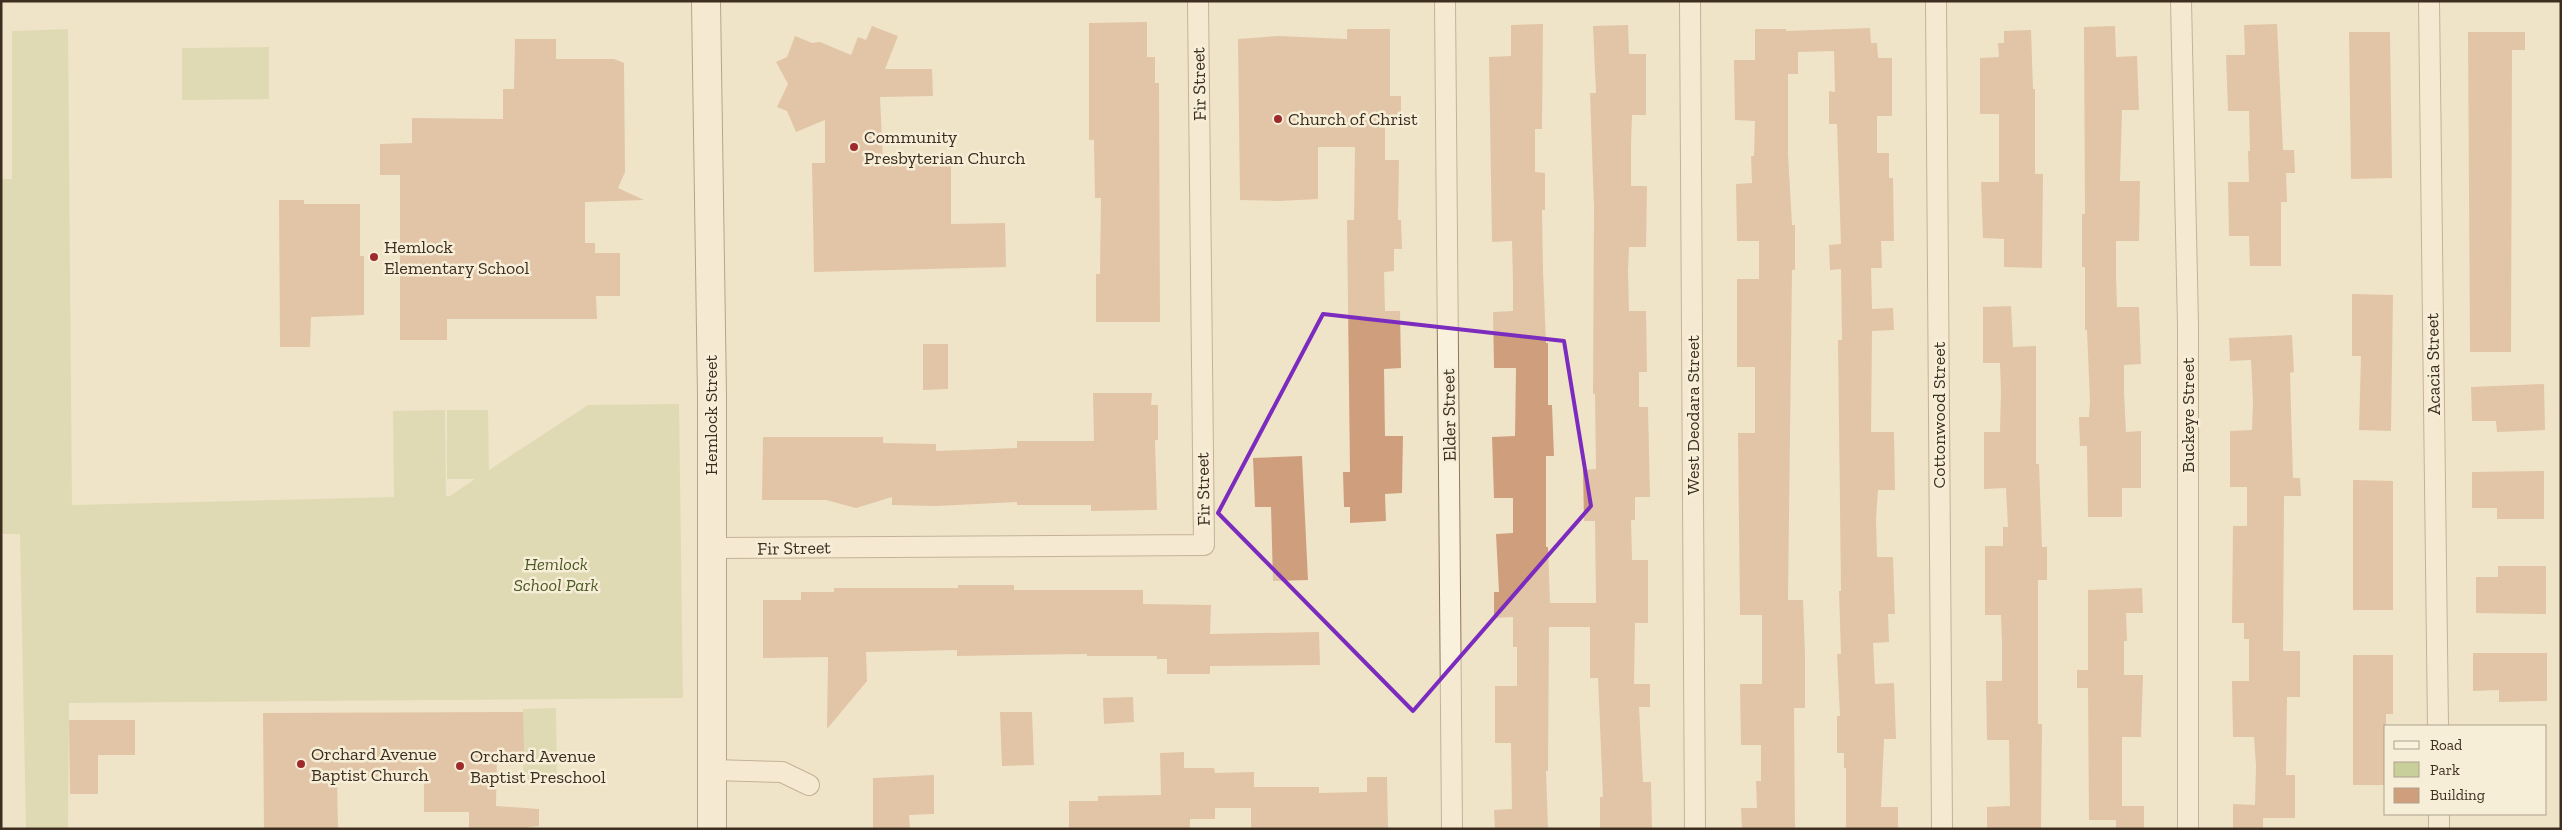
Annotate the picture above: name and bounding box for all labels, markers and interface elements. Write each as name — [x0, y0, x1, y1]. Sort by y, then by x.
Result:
street label: Fir Street — [1187, 47, 1211, 121]
place label: Church of Christ — [1288, 108, 1418, 130]
marker: Church of Christ — [1272, 113, 1284, 125]
place label: Community Presbyterian Church — [864, 126, 1025, 169]
marker: Community Presbyterian Church — [848, 141, 860, 153]
place label: Hemlock Elementary School — [384, 236, 529, 279]
marker: Hemlock Elementary School — [368, 251, 380, 263]
street label: Acacia Street — [2421, 313, 2445, 415]
street label: West Deodara Street — [1682, 335, 1704, 495]
street label: Cottonwood Street — [1928, 341, 1950, 488]
street label: Hemlock Street — [700, 354, 722, 475]
street label: Buckeye Street — [2177, 357, 2199, 473]
street label: Elder Street — [1437, 368, 1461, 461]
street label: Fir Street — [1191, 452, 1215, 526]
street label: Fir Street — [757, 536, 831, 560]
park label: Hemlock School Park — [513, 553, 599, 596]
legend — [2384, 725, 2547, 815]
text: Road — [2430, 736, 2463, 754]
place label: Orchard Avenue Baptist Church — [311, 743, 437, 786]
place label: Orchard Avenue Baptist Preschool — [470, 745, 606, 788]
marker: Orchard Avenue Baptist Church — [295, 758, 307, 770]
marker: Orchard Avenue Baptist Preschool — [454, 760, 466, 772]
text: Park — [2430, 761, 2460, 779]
text: Building — [2430, 786, 2485, 804]

